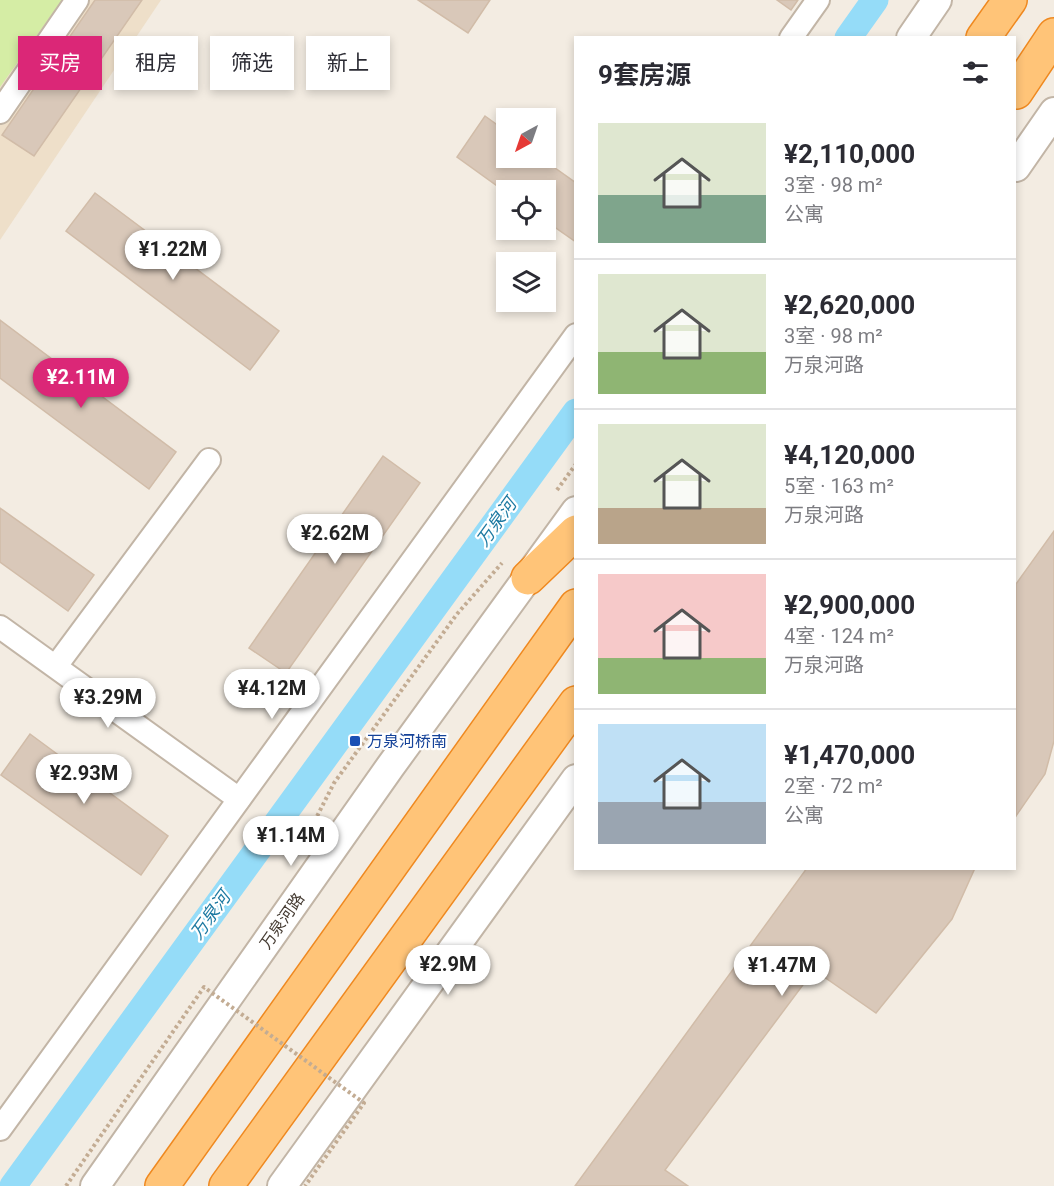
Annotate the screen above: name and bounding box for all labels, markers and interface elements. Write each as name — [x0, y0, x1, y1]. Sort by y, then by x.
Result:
chip: 买房 — [18, 36, 102, 90]
chip: 租房 — [114, 36, 198, 90]
chip: 筛选 — [210, 36, 294, 90]
chip: 新上 — [306, 36, 390, 90]
icon: filters — [959, 56, 992, 89]
text: 9套房源 — [598, 60, 691, 90]
north arrow — [496, 108, 556, 168]
map controls — [496, 108, 556, 312]
text: ¥2,110,000 — [784, 139, 915, 169]
icon: home — [646, 147, 718, 219]
text: 3室 · 98 m² — [784, 173, 883, 197]
button: locate — [496, 180, 556, 240]
text: 公寓 — [784, 202, 824, 226]
pin: ¥1.22M — [124, 230, 222, 281]
text: ¥1.22M — [139, 237, 207, 261]
button: layers — [496, 252, 556, 312]
text: ¥2,620,000 — [784, 290, 915, 320]
icon: home — [646, 298, 718, 370]
text: 3室 · 98 m² — [784, 324, 883, 348]
text: 万泉河路 — [784, 353, 864, 377]
pin: ¥2.11M — [32, 358, 130, 409]
text: ¥2.11M — [47, 365, 115, 389]
text: ¥4,120,000 — [784, 440, 915, 470]
icon: home — [646, 448, 718, 520]
text: 5室 · 163 m² — [784, 474, 894, 498]
water label: 万泉河 — [472, 492, 522, 550]
text: 万泉河路 — [784, 503, 864, 527]
pin: ¥2.62M — [286, 514, 384, 565]
text: ¥2.62M — [301, 521, 369, 545]
text: ¥2,900,000 — [784, 590, 915, 620]
icon: home — [646, 598, 718, 670]
text: 4室 · 124 m² — [784, 624, 894, 648]
text: 万泉河路 — [784, 653, 864, 677]
pin: ¥4.12M — [223, 669, 321, 720]
text: ¥4.12M — [238, 676, 306, 700]
pin: ¥3.29M — [59, 678, 157, 729]
text: ¥3.29M — [74, 685, 142, 709]
place label: 万泉河桥南 — [367, 732, 447, 751]
marker: 万泉河桥南 — [348, 734, 362, 748]
text: ¥1,470,000 — [784, 740, 915, 770]
icon: home — [646, 748, 718, 820]
pin: ¥2.93M — [35, 754, 133, 805]
text: ¥2.93M — [50, 761, 118, 785]
text: 2室 · 72 m² — [784, 774, 883, 798]
text: 公寓 — [784, 803, 824, 827]
pin: ¥1.14M — [242, 816, 340, 867]
text: ¥1.14M — [257, 823, 325, 847]
water label: 万泉河 — [186, 885, 236, 943]
street label: 万泉河路 — [256, 889, 308, 953]
pin: ¥2.9M — [406, 945, 490, 996]
pin: ¥1.47M — [733, 946, 831, 997]
text: ¥2.9M — [420, 952, 476, 976]
text: ¥1.47M — [748, 953, 816, 977]

